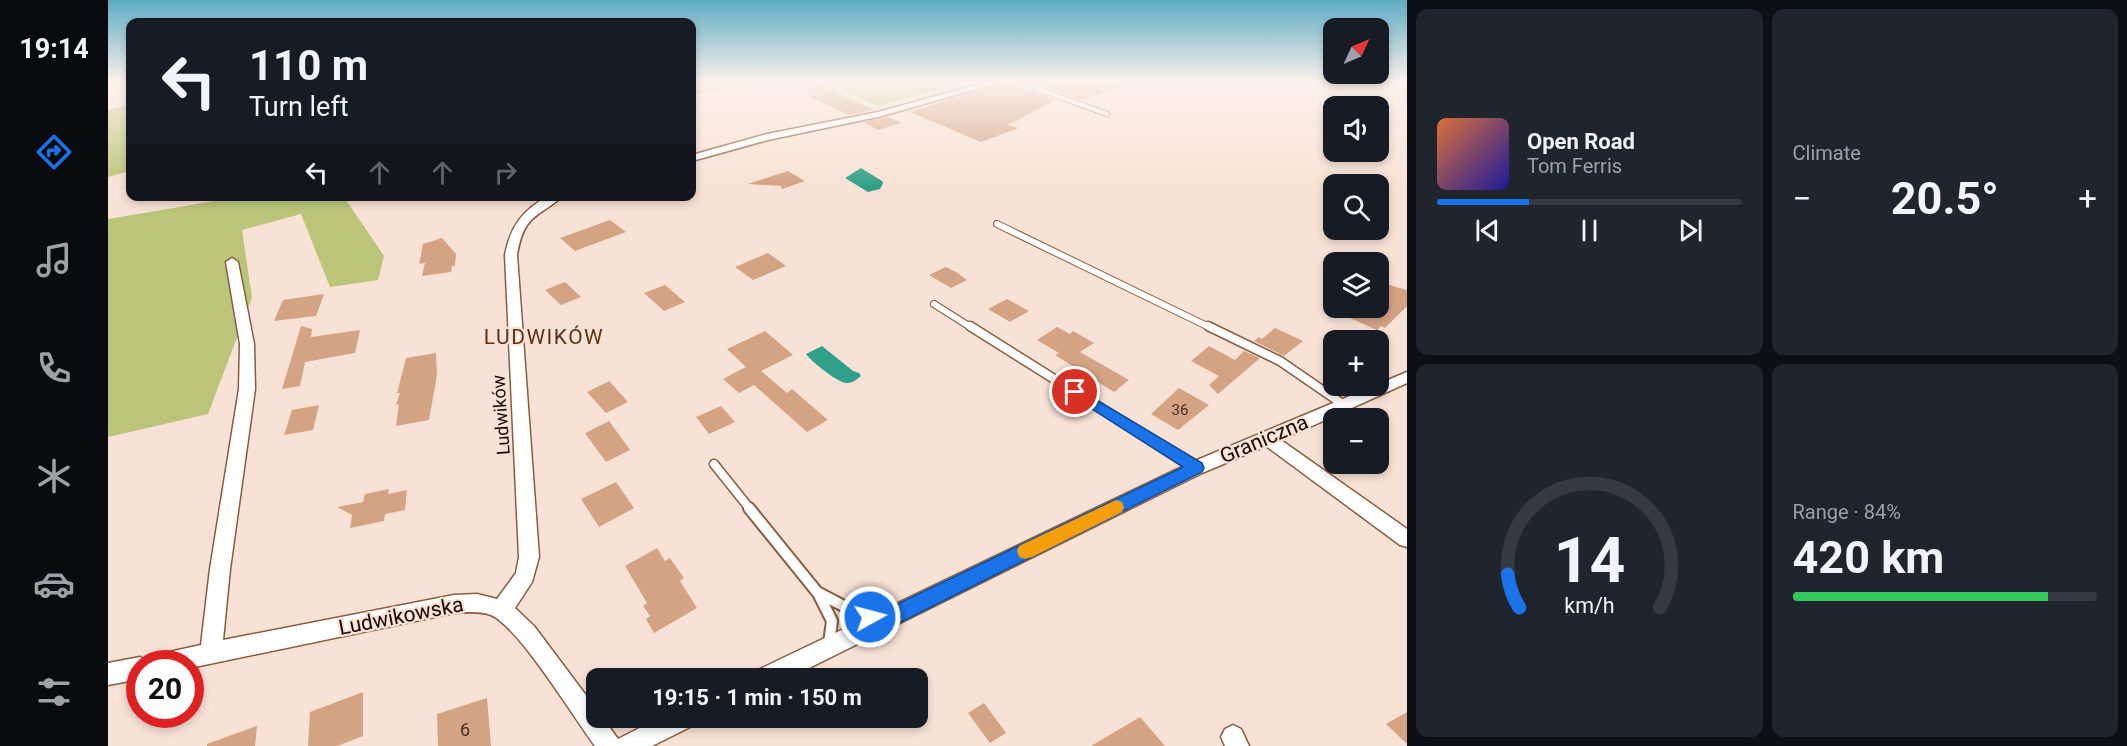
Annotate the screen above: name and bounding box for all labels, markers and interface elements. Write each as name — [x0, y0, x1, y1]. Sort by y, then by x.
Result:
north arrow — [1323, 18, 1389, 84]
map controls — [1323, 18, 1389, 474]
text: 19:14 — [19, 33, 89, 65]
text: 110 m — [249, 41, 368, 90]
icon: left — [150, 42, 228, 120]
text: Turn left — [249, 91, 349, 123]
button: sound — [1323, 96, 1389, 162]
text: Open Road — [1527, 129, 1635, 154]
icon: directions — [33, 131, 75, 173]
text: Climate — [1793, 141, 1861, 165]
text: Tom Ferris — [1527, 154, 1622, 178]
icon: left — [300, 156, 333, 189]
icon: ahead — [363, 156, 396, 189]
icon: ahead — [426, 156, 459, 189]
icon: right — [489, 156, 522, 189]
text: 20.5° — [1891, 172, 1999, 225]
button: search — [1323, 174, 1389, 240]
text: − — [1793, 179, 1811, 218]
text: + — [2078, 179, 2097, 218]
icon: previous — [1471, 214, 1504, 247]
icon: pause — [1573, 214, 1606, 247]
icon: next — [1674, 214, 1707, 247]
icon: music — [33, 239, 75, 281]
button: layers — [1323, 252, 1389, 318]
district label: LUDWIKÓW — [484, 325, 604, 349]
button: + — [1323, 330, 1389, 396]
icon: phone — [33, 347, 75, 389]
pin — [1049, 366, 1100, 417]
street label: Ludwików — [487, 374, 514, 456]
icon: arrive — [1058, 375, 1091, 408]
house number: 36 — [1172, 401, 1188, 419]
button: − — [1323, 408, 1389, 474]
street label: Graniczna — [1216, 410, 1312, 468]
icon: climate — [33, 455, 75, 497]
text: Range · 84% — [1793, 500, 1901, 524]
text: 14 — [1553, 524, 1625, 597]
text: 420 km — [1793, 531, 1944, 584]
icon: car — [33, 563, 75, 605]
position arrow — [838, 585, 902, 649]
street label: Ludwikowska — [337, 592, 465, 640]
text: km/h — [1564, 593, 1614, 618]
speed limit sign: 20 — [126, 650, 204, 728]
icon: filters — [33, 671, 75, 713]
text: 19:15 · 1 min · 150 m — [652, 685, 862, 710]
house number: 6 — [460, 719, 470, 740]

